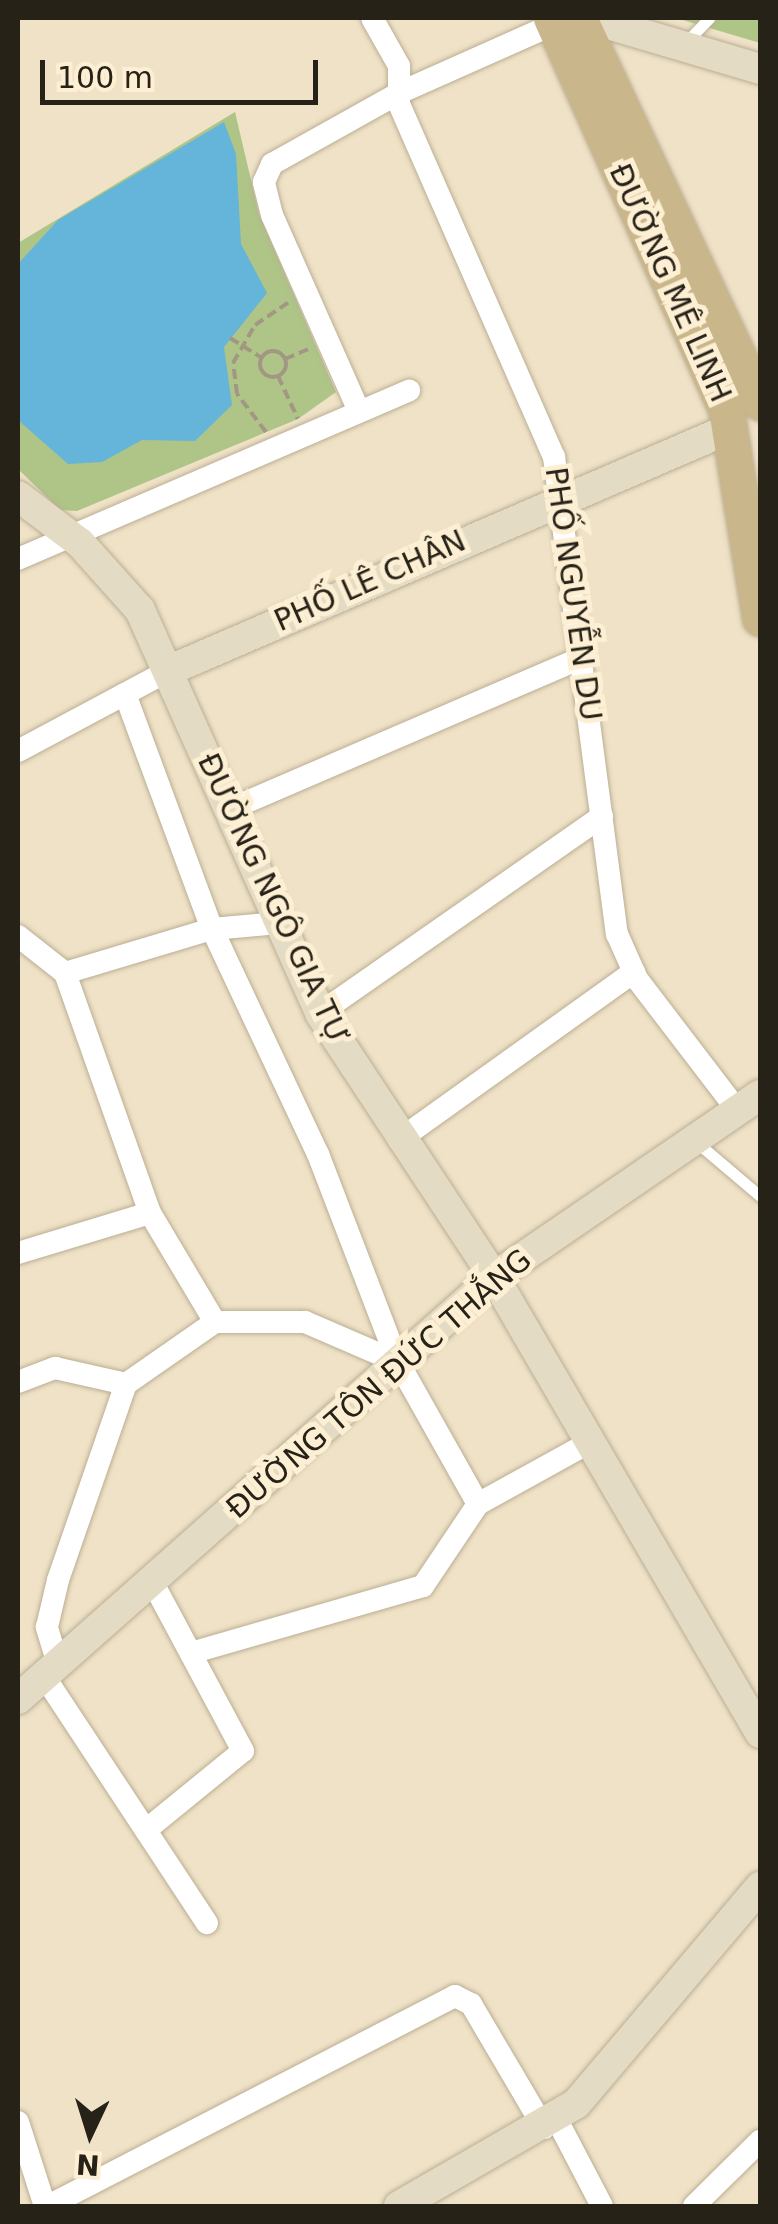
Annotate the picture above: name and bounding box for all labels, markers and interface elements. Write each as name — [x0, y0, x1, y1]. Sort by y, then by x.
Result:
scale bar — [45, 40, 322, 102]
text: 100 m — [57, 60, 153, 95]
street label: ĐƯỜNG MÊ LINH — [601, 158, 739, 408]
street label: PHỐ NGUYỄN DU — [537, 465, 609, 723]
street label: PHỐ LÊ CHÂN — [269, 523, 471, 639]
street label: ĐƯỜNG NGÔ GIA TỰ — [190, 748, 356, 1050]
street label: ĐƯỜNG TÔN ĐỨC THẮNG — [219, 1242, 539, 1526]
north arrow — [40, 2084, 140, 2184]
text: N — [75, 2147, 101, 2182]

